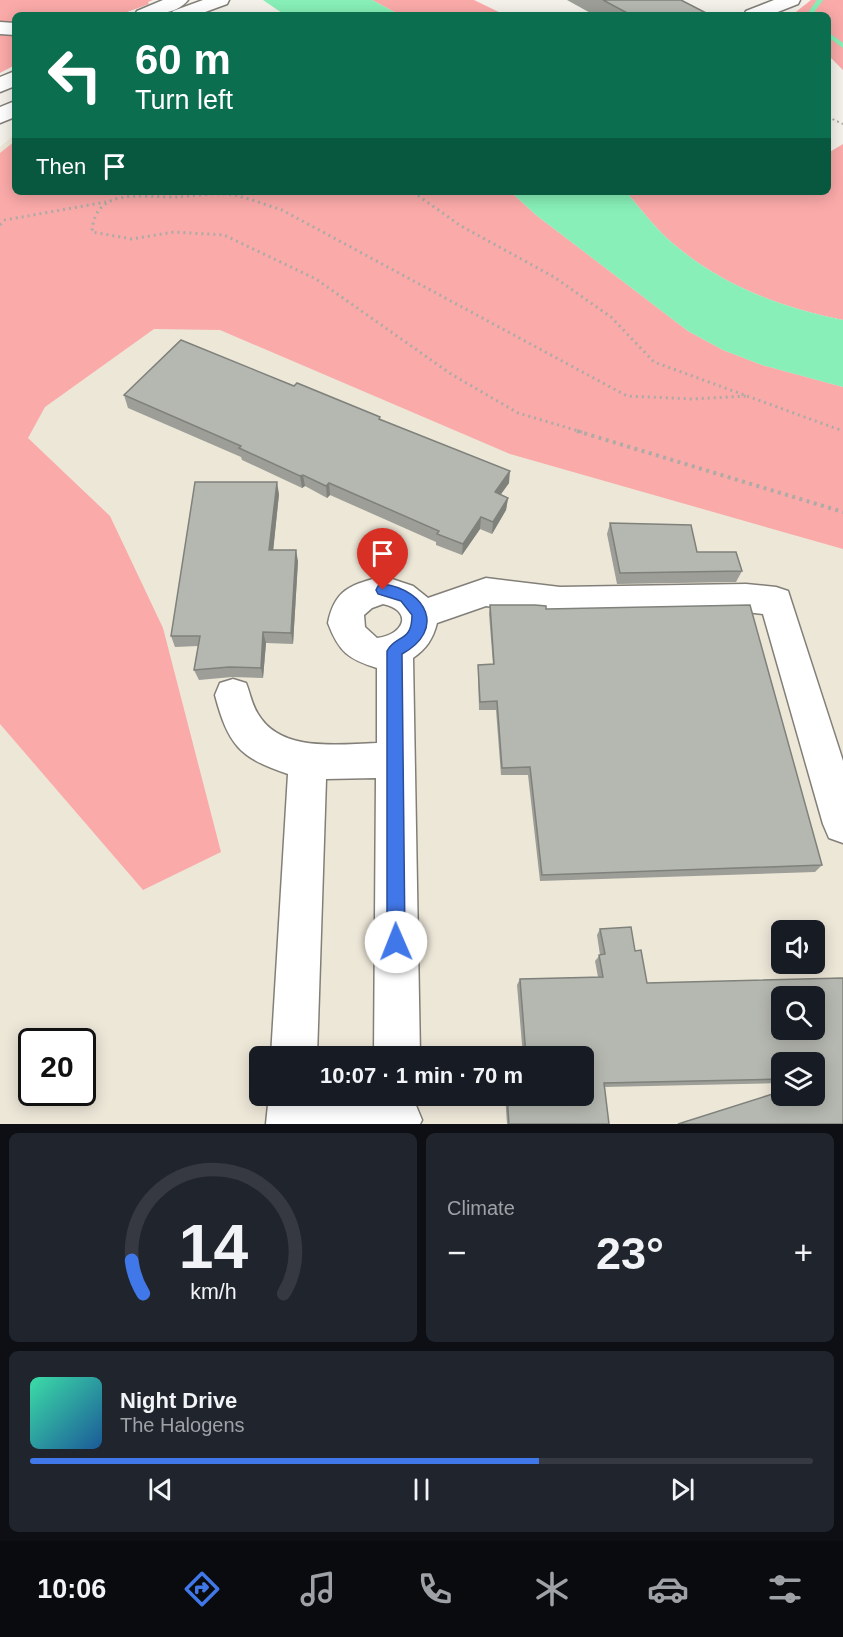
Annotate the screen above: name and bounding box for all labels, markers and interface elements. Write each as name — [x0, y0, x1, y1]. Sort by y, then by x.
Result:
icon: left — [36, 36, 114, 114]
text: 60 m — [135, 36, 231, 83]
text: Turn left — [135, 85, 233, 115]
icon: arrive — [98, 150, 131, 183]
text: Then — [36, 154, 86, 179]
pin — [357, 528, 408, 590]
icon: arrive — [366, 537, 399, 570]
position arrow — [364, 910, 428, 974]
map controls — [771, 920, 825, 1106]
button: sound — [771, 920, 825, 974]
button: search — [771, 986, 825, 1040]
speed limit sign: 20 — [18, 1028, 96, 1106]
button: layers — [771, 1052, 825, 1106]
text: 10:07 · 1 min · 70 m — [320, 1063, 523, 1088]
text: Climate — [447, 1197, 515, 1219]
text: 14 — [178, 1212, 248, 1281]
text: 23° — [596, 1228, 664, 1279]
text: − — [447, 1234, 466, 1271]
text: + — [794, 1234, 813, 1271]
text: km/h — [190, 1281, 236, 1305]
text: Night Drive — [120, 1388, 237, 1413]
text: The Halogens — [120, 1414, 245, 1436]
icon: previous — [144, 1473, 177, 1506]
icon: pause — [405, 1473, 438, 1506]
icon: next — [666, 1473, 699, 1506]
icon: directions — [181, 1568, 223, 1610]
icon: music — [297, 1568, 339, 1610]
icon: phone — [414, 1568, 456, 1610]
icon: climate — [531, 1568, 573, 1610]
icon: car — [647, 1568, 689, 1610]
icon: filters — [764, 1568, 806, 1610]
text: 10:06 — [37, 1574, 106, 1604]

